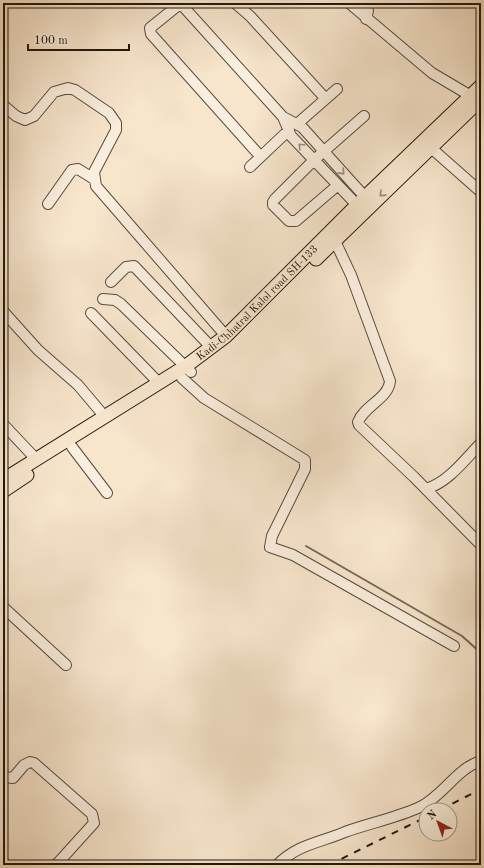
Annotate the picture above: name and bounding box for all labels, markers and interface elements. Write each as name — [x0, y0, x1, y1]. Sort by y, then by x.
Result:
scale bar — [28, 26, 129, 52]
text: 100 m — [34, 35, 68, 47]
one-way arrow — [298, 143, 306, 151]
one-way arrow — [337, 167, 345, 175]
one-way arrow — [379, 189, 387, 197]
street label: Kadi-Chhatral Kalol road SH-133 — [195, 244, 321, 363]
north arrow — [418, 802, 458, 842]
text: N — [426, 808, 440, 822]

